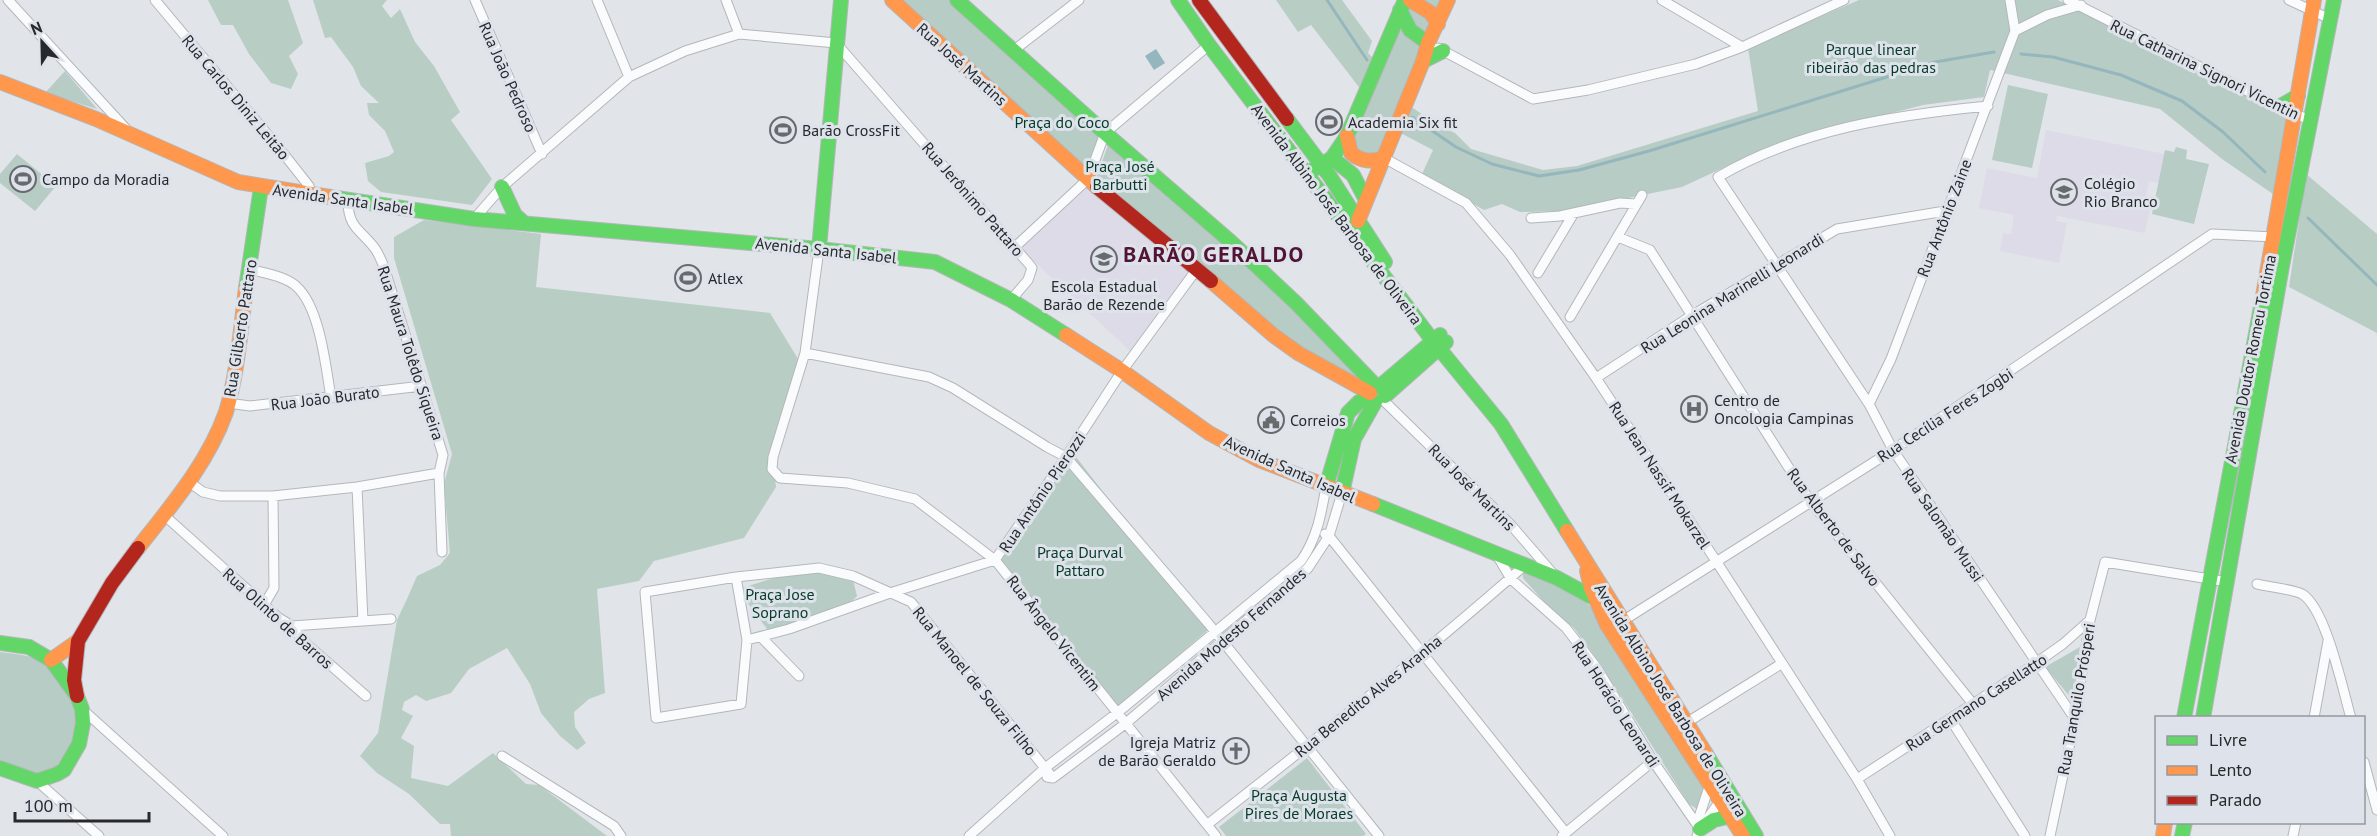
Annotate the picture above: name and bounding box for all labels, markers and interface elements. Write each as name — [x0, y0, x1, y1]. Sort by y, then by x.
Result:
north arrow — [12, 12, 72, 72]
street label: Rua Catharina Signori Vicentin — [2107, 15, 2303, 123]
text: N — [28, 17, 45, 39]
street label: Rua José Martins — [913, 18, 1011, 110]
street label: Rua João Pedroso — [475, 19, 541, 135]
street label: Rua Carlos Diniz Leitão — [178, 30, 294, 164]
park label: Parque linear ribeirão das pedras — [1806, 39, 1936, 77]
street label: Avenida Albino José Barbosa de Oliveira — [1247, 99, 1427, 329]
sports icon: Academia Six fit — [1314, 107, 1344, 137]
park label: Praça do Coco — [1014, 112, 1110, 132]
place label: Academia Six fit — [1348, 112, 1458, 132]
sports icon: Barão CrossFit — [768, 115, 798, 145]
place label: Barão CrossFit — [802, 120, 900, 140]
street label: Rua Jerônimo Pattaro — [918, 138, 1028, 260]
park label: Praça José Barbutti — [1085, 156, 1155, 194]
street label: Rua Antônio Zaine — [1912, 156, 1976, 280]
sports icon: Campo da Moradia — [8, 164, 38, 194]
place label: Campo da Moradia — [42, 169, 170, 189]
place label: Colégio Rio Branco — [2084, 173, 2158, 211]
school or university icon: Colégio Rio Branco — [2049, 177, 2079, 207]
street label: Avenida Santa Isabel — [271, 179, 415, 219]
street label: Rua Leonina Marinelli Leonardi — [1637, 228, 1827, 358]
street label: Avenida Santa Isabel — [754, 233, 898, 267]
district label: BARÃO GERALDO — [1123, 240, 1305, 268]
school or university icon: Escola Estadual Barão de Rezende — [1089, 244, 1119, 274]
street label: Avenida Doutor Romeu Tortima — [2220, 253, 2280, 465]
street label: Rua Gilberto Pattaro — [219, 258, 261, 398]
street label: Rua Maura Tolêdo Siqueira — [373, 263, 449, 443]
sports icon: Atlex — [673, 263, 703, 293]
place label: Atlex — [708, 268, 743, 288]
place label: Escola Estadual Barão de Rezende — [1043, 276, 1165, 314]
street label: Rua Cecília Feres Zogbi — [1873, 364, 2017, 466]
street label: Rua João Burato — [269, 381, 381, 415]
place label: Centro de Oncologia Campinas — [1714, 390, 1854, 428]
hospital icon: Centro de Oncologia Campinas — [1679, 394, 1709, 424]
street label: Rua Jean Nassif Mokarzel — [1605, 398, 1715, 553]
public building icon: Correios — [1256, 405, 1286, 435]
place label: Correios — [1290, 410, 1346, 430]
street label: Rua Antônio Pierozzi — [994, 428, 1090, 556]
street label: Avenida Santa Isabel — [1221, 431, 1359, 507]
street label: Rua José Martins — [1425, 440, 1520, 535]
street label: Rua Alberto de Salvo — [1783, 464, 1885, 590]
street label: Rua Salomão Mussi — [1898, 464, 1988, 586]
park label: Praça Durval Pattaro — [1037, 542, 1123, 580]
street label: Rua Olinto de Barros — [219, 563, 337, 673]
street label: Avenida Modesto Fernandes — [1152, 563, 1310, 704]
street label: Rua Ângelo Vicentim — [1003, 571, 1105, 695]
street label: Avenida Albino José Barbosa de Oliveira — [1590, 579, 1752, 821]
park label: Praça Jose Soprano — [745, 584, 815, 622]
street label: Rua Manoel de Souza Filho — [909, 603, 1041, 759]
street label: Rua Tranquilo Prósperi — [2053, 622, 2099, 776]
street label: Rua Benedito Alves Aranha — [1290, 631, 1446, 761]
street label: Rua Horácio Leonardi — [1568, 637, 1664, 771]
street label: Rua Germano Casellatto — [1902, 649, 2050, 755]
legend — [2155, 716, 2365, 824]
text: Livre — [2209, 728, 2247, 751]
place label: Igreja Matriz de Barão Geraldo — [1098, 732, 1216, 770]
church icon: Igreja Matriz de Barão Geraldo — [1221, 736, 1251, 766]
text: Lento — [2209, 758, 2252, 781]
scale bar — [15, 785, 148, 823]
park label: Praça Augusta Pires de Moraes — [1245, 785, 1353, 823]
text: Parado — [2209, 788, 2262, 811]
text: 100 m — [24, 794, 73, 817]

